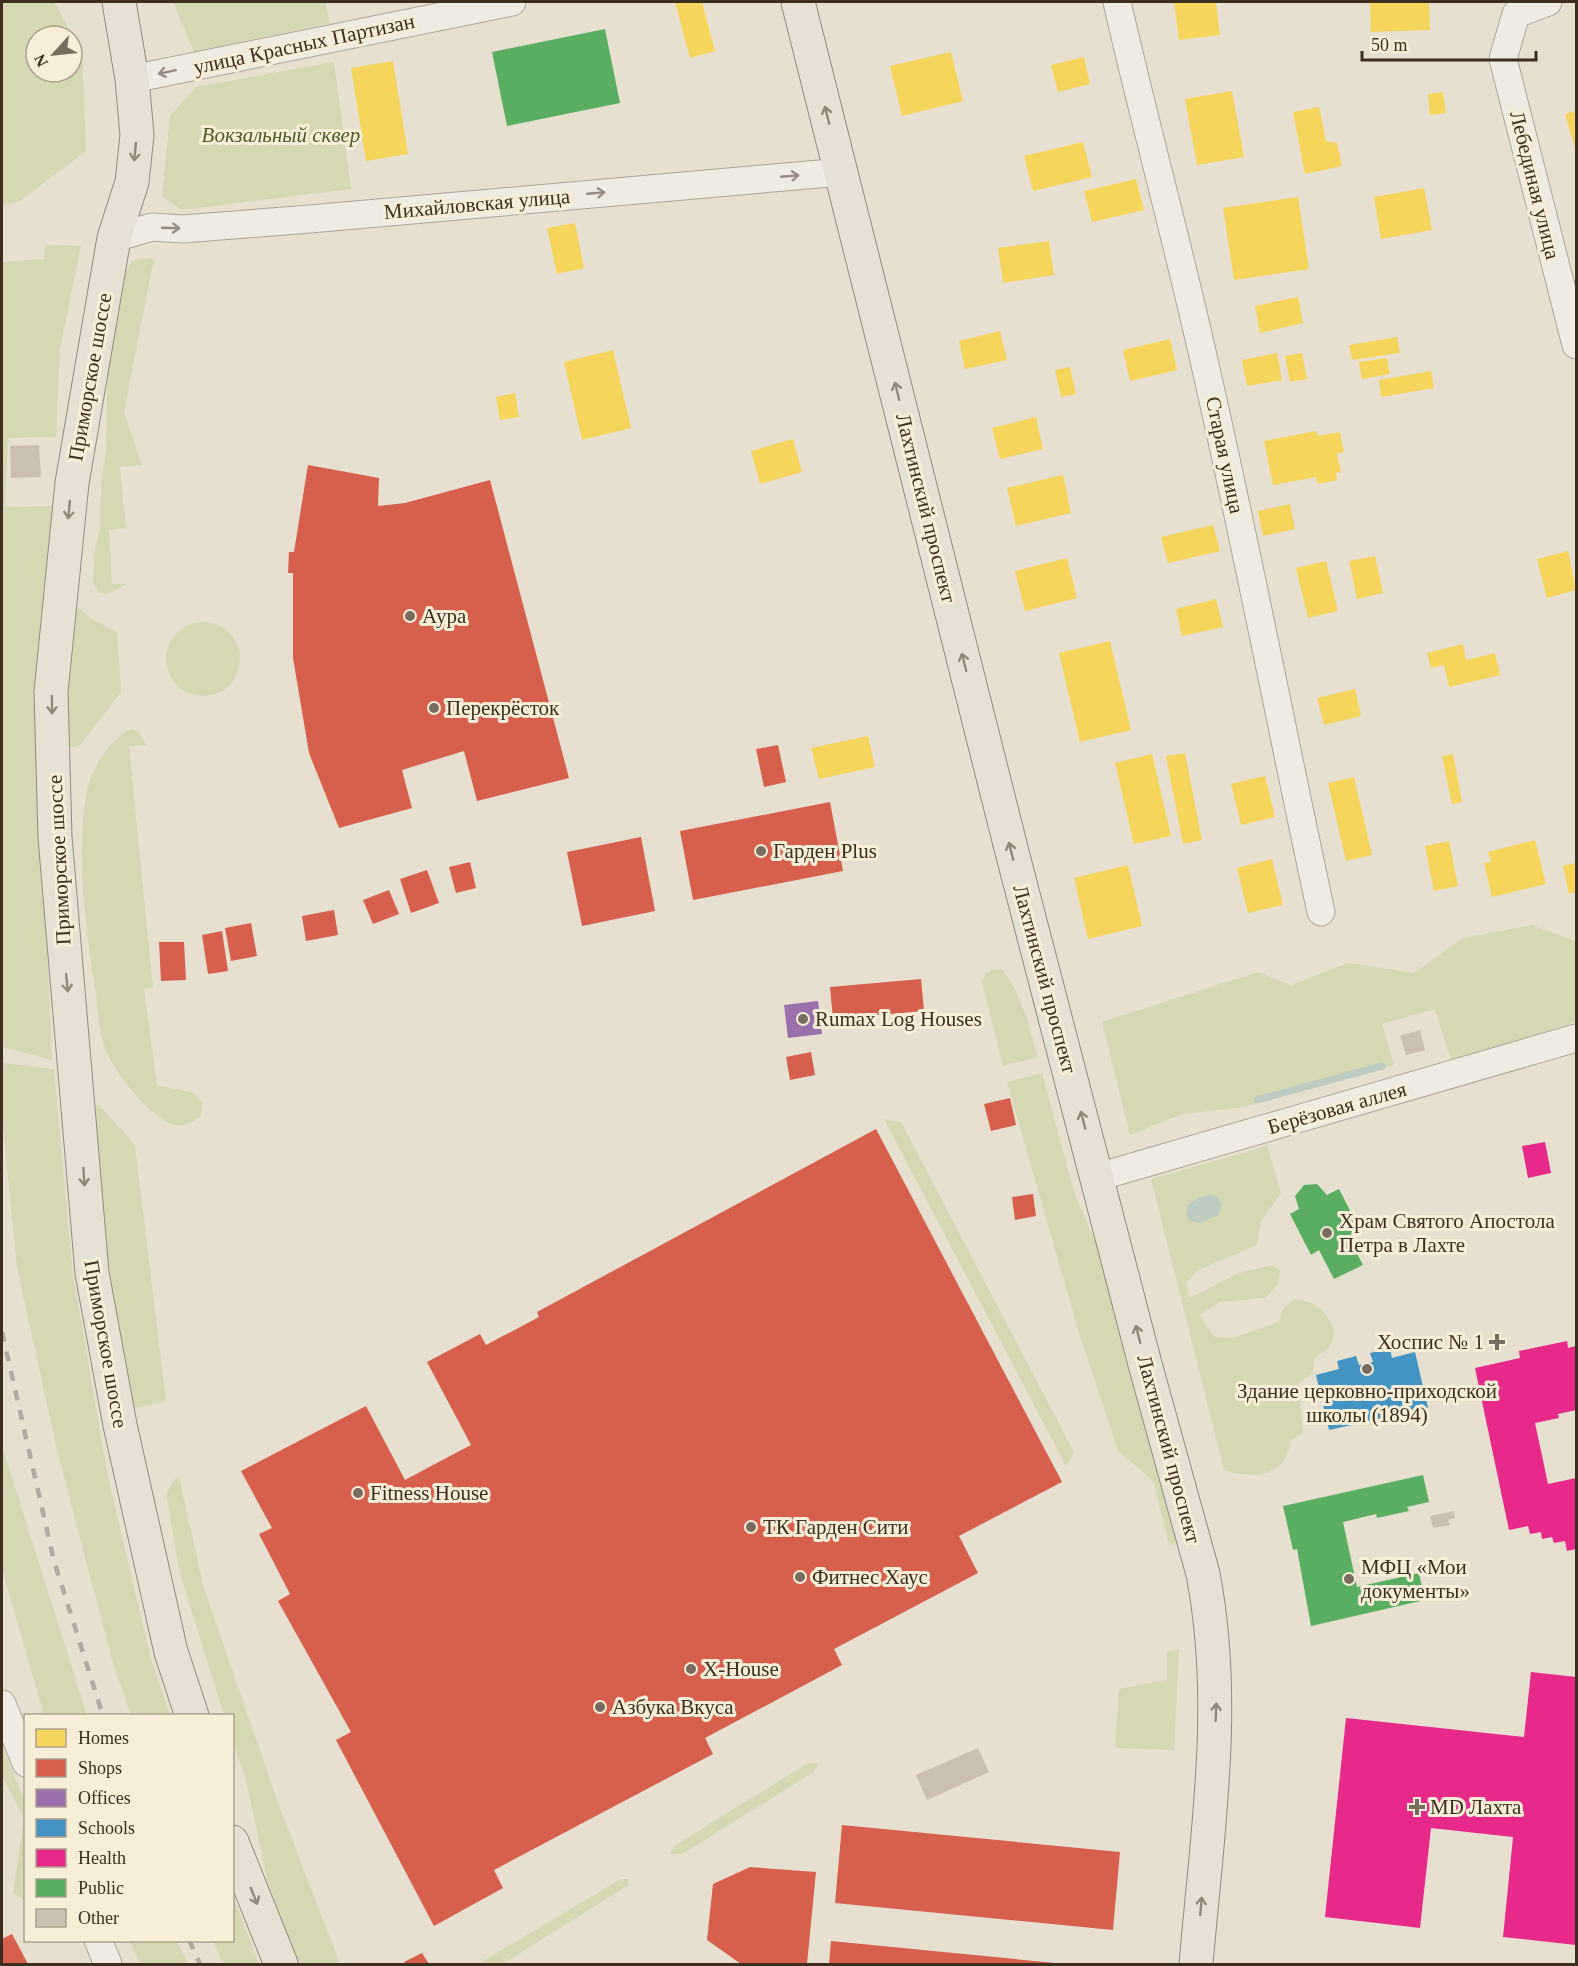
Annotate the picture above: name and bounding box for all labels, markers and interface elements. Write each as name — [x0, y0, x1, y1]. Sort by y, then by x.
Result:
street label: улица Красных Партизан — [191, 9, 417, 79]
north arrow — [24, 24, 84, 84]
scale bar — [1362, 24, 1536, 62]
text: 50 m — [1371, 35, 1408, 55]
text: N — [31, 51, 51, 70]
one-way arrow — [157, 67, 177, 78]
one-way arrow — [821, 106, 832, 125]
street label: Лебединая улица — [1505, 108, 1565, 262]
park label: Вокзальный сквер — [202, 123, 360, 147]
one-way arrow — [129, 141, 140, 161]
one-way arrow — [780, 170, 800, 181]
street label: Михайловская улица — [383, 184, 572, 224]
one-way arrow — [585, 187, 605, 198]
one-way arrow — [161, 223, 181, 234]
street label: Приморское шоссе — [63, 291, 117, 463]
one-way arrow — [890, 382, 902, 401]
street label: Старая улица — [1201, 394, 1249, 516]
street label: Лахтинский проспект — [891, 411, 961, 605]
one-way arrow — [63, 500, 74, 520]
place label: Аура — [422, 604, 467, 628]
marker: Аура — [403, 609, 417, 623]
one-way arrow — [958, 652, 970, 671]
one-way arrow — [46, 694, 57, 714]
place label: Перекрёсток — [446, 696, 560, 720]
marker: Перекрёсток — [427, 701, 441, 715]
street label: Приморское шоссе — [43, 774, 75, 946]
place label: Гарден Plus — [773, 839, 877, 863]
one-way arrow — [1005, 842, 1017, 861]
marker: Гарден Plus — [754, 844, 768, 858]
street label: Лахтинский проспект — [1008, 882, 1082, 1076]
one-way arrow — [62, 973, 73, 992]
place label: Rumax Log Houses — [815, 1007, 982, 1031]
marker: Rumax Log Houses — [796, 1012, 810, 1026]
street label: Берёзовая аллея — [1265, 1077, 1409, 1139]
one-way arrow — [1077, 1111, 1088, 1130]
one-way arrow — [79, 1167, 90, 1187]
place label: Храм Святого Апостола Петра в Лахте — [1339, 1209, 1555, 1257]
marker: Храм Святого Апостола Петра в Лахте — [1320, 1226, 1334, 1240]
street label: Приморское шоссе — [79, 1258, 133, 1430]
one-way arrow — [1131, 1325, 1143, 1344]
place label: Хоспис № 1 — [1377, 1330, 1484, 1354]
marker: Хоспис № 1 — [1488, 1333, 1506, 1351]
street label: Лахтинский проспект — [1132, 1352, 1206, 1546]
marker: Здание церковно-приходской школы (1894) — [1360, 1362, 1374, 1376]
place label: Здание церковно-приходской школы (1894) — [1237, 1379, 1497, 1427]
place label: Fitness House — [370, 1481, 488, 1505]
marker: Fitness House — [351, 1486, 365, 1500]
place label: ТК Гарден Сити — [763, 1515, 908, 1539]
marker: ТК Гарден Сити — [744, 1520, 758, 1534]
place label: МФЦ «Мои документы» — [1361, 1555, 1470, 1603]
place label: Фитнес Хаус — [812, 1565, 928, 1589]
marker: Фитнес Хаус — [793, 1570, 807, 1584]
marker: МФЦ «Мои документы» — [1342, 1572, 1356, 1586]
place label: X-House — [703, 1657, 779, 1681]
marker: X-House — [684, 1662, 698, 1676]
place label: Азбука Вкуса — [612, 1695, 734, 1719]
marker: Азбука Вкуса — [593, 1700, 607, 1714]
one-way arrow — [1210, 1702, 1222, 1722]
legend — [24, 1714, 234, 1942]
text: Homes — [78, 1728, 129, 1748]
text: Shops — [78, 1758, 122, 1778]
text: Offices — [78, 1788, 131, 1808]
place label: MD Лахта — [1430, 1795, 1522, 1819]
marker: MD Лахта — [1408, 1798, 1426, 1816]
text: Schools — [78, 1818, 135, 1838]
text: Health — [78, 1848, 126, 1868]
text: Public — [78, 1878, 124, 1898]
one-way arrow — [249, 1887, 260, 1905]
one-way arrow — [1196, 1897, 1207, 1917]
text: Other — [78, 1908, 119, 1928]

